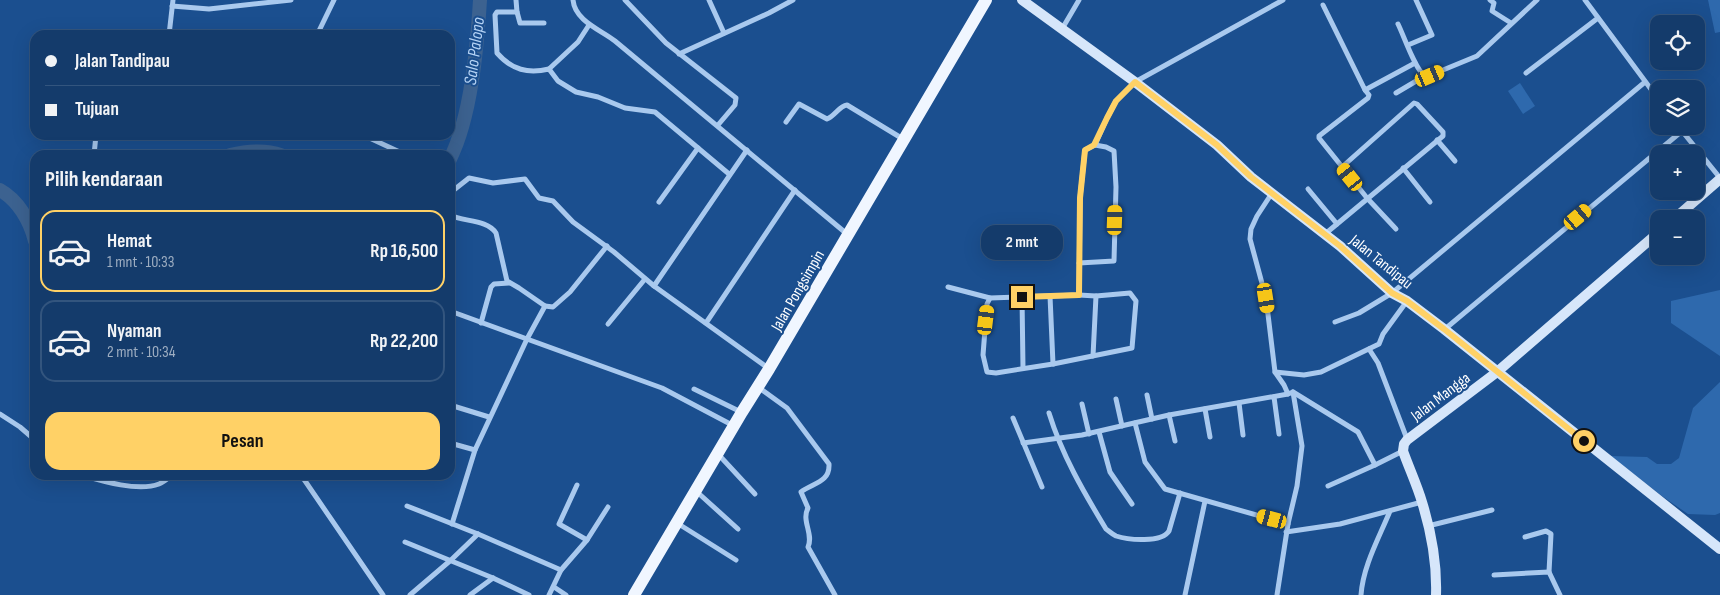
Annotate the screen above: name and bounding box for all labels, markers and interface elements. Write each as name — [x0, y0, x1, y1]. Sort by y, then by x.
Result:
water label: Salo Palopo — [460, 15, 489, 86]
map controls — [1650, 15, 1705, 265]
button: locate — [1650, 15, 1705, 70]
text: Jalan Tandipau — [75, 50, 170, 73]
car — [1413, 63, 1446, 89]
button: layers — [1650, 80, 1705, 135]
text: Tujuan — [75, 98, 119, 121]
button: + — [1650, 145, 1705, 200]
car — [1334, 161, 1365, 193]
text: Pilih kendaraan — [45, 166, 163, 193]
car — [1561, 202, 1594, 232]
car — [1106, 205, 1123, 235]
button: − — [1650, 210, 1705, 265]
callout: 2 mnt — [981, 224, 1063, 260]
icon: car — [47, 229, 92, 274]
text: Hemat — [107, 230, 152, 253]
street label: Jalan Tandipau — [1345, 230, 1416, 293]
text: 2 mnt — [1006, 233, 1038, 252]
text: Rp 16,500 — [370, 240, 438, 263]
street label: Jalan Pongsimpin — [767, 247, 829, 335]
text: 1 mnt · 10:33 — [107, 253, 175, 272]
car — [1256, 282, 1275, 314]
route end — [1011, 286, 1033, 308]
car — [976, 304, 995, 336]
icon: car — [47, 319, 92, 364]
text: Nyaman — [107, 320, 161, 343]
text: Rp 22,200 — [370, 330, 438, 353]
text: 2 mnt · 10:34 — [107, 343, 176, 362]
street label: Jalan Mangga — [1407, 369, 1474, 426]
button: Pesan — [45, 412, 440, 470]
route start — [1573, 430, 1595, 452]
car — [1255, 508, 1288, 530]

